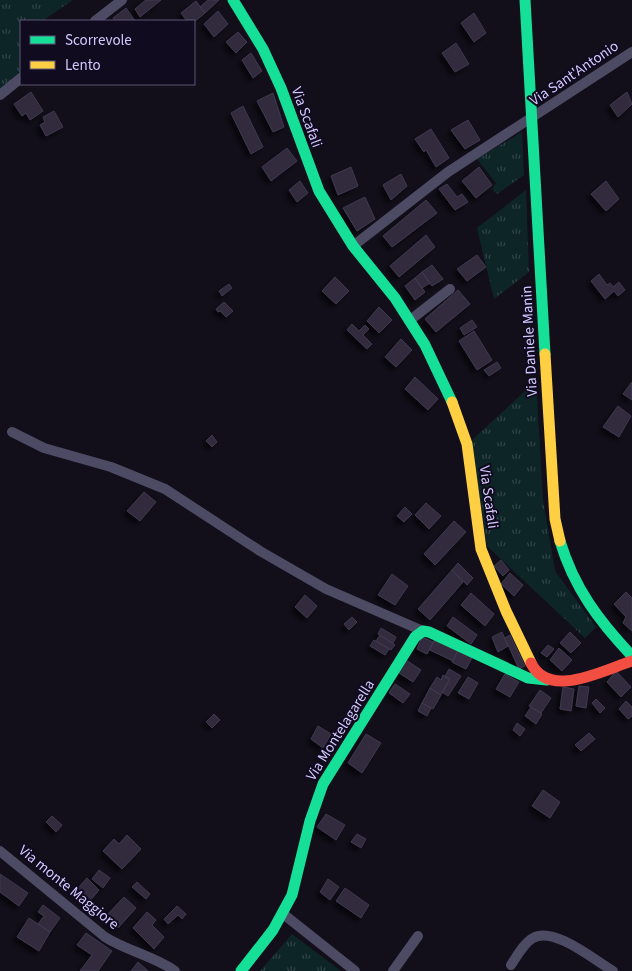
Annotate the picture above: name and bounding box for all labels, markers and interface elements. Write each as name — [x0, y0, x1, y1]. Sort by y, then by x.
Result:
legend — [20, 20, 195, 85]
text: Scorrevole — [65, 30, 132, 51]
street label: Via Sant'Antonio — [526, 36, 623, 111]
text: Lento — [65, 55, 101, 76]
street label: Via Scafali — [286, 84, 327, 151]
street label: Via Daniele Manin — [516, 285, 543, 397]
street label: Via Scafali — [474, 464, 503, 530]
street label: Via Montelagarella — [301, 676, 380, 785]
street label: Via monte Maggiore — [14, 840, 123, 935]

